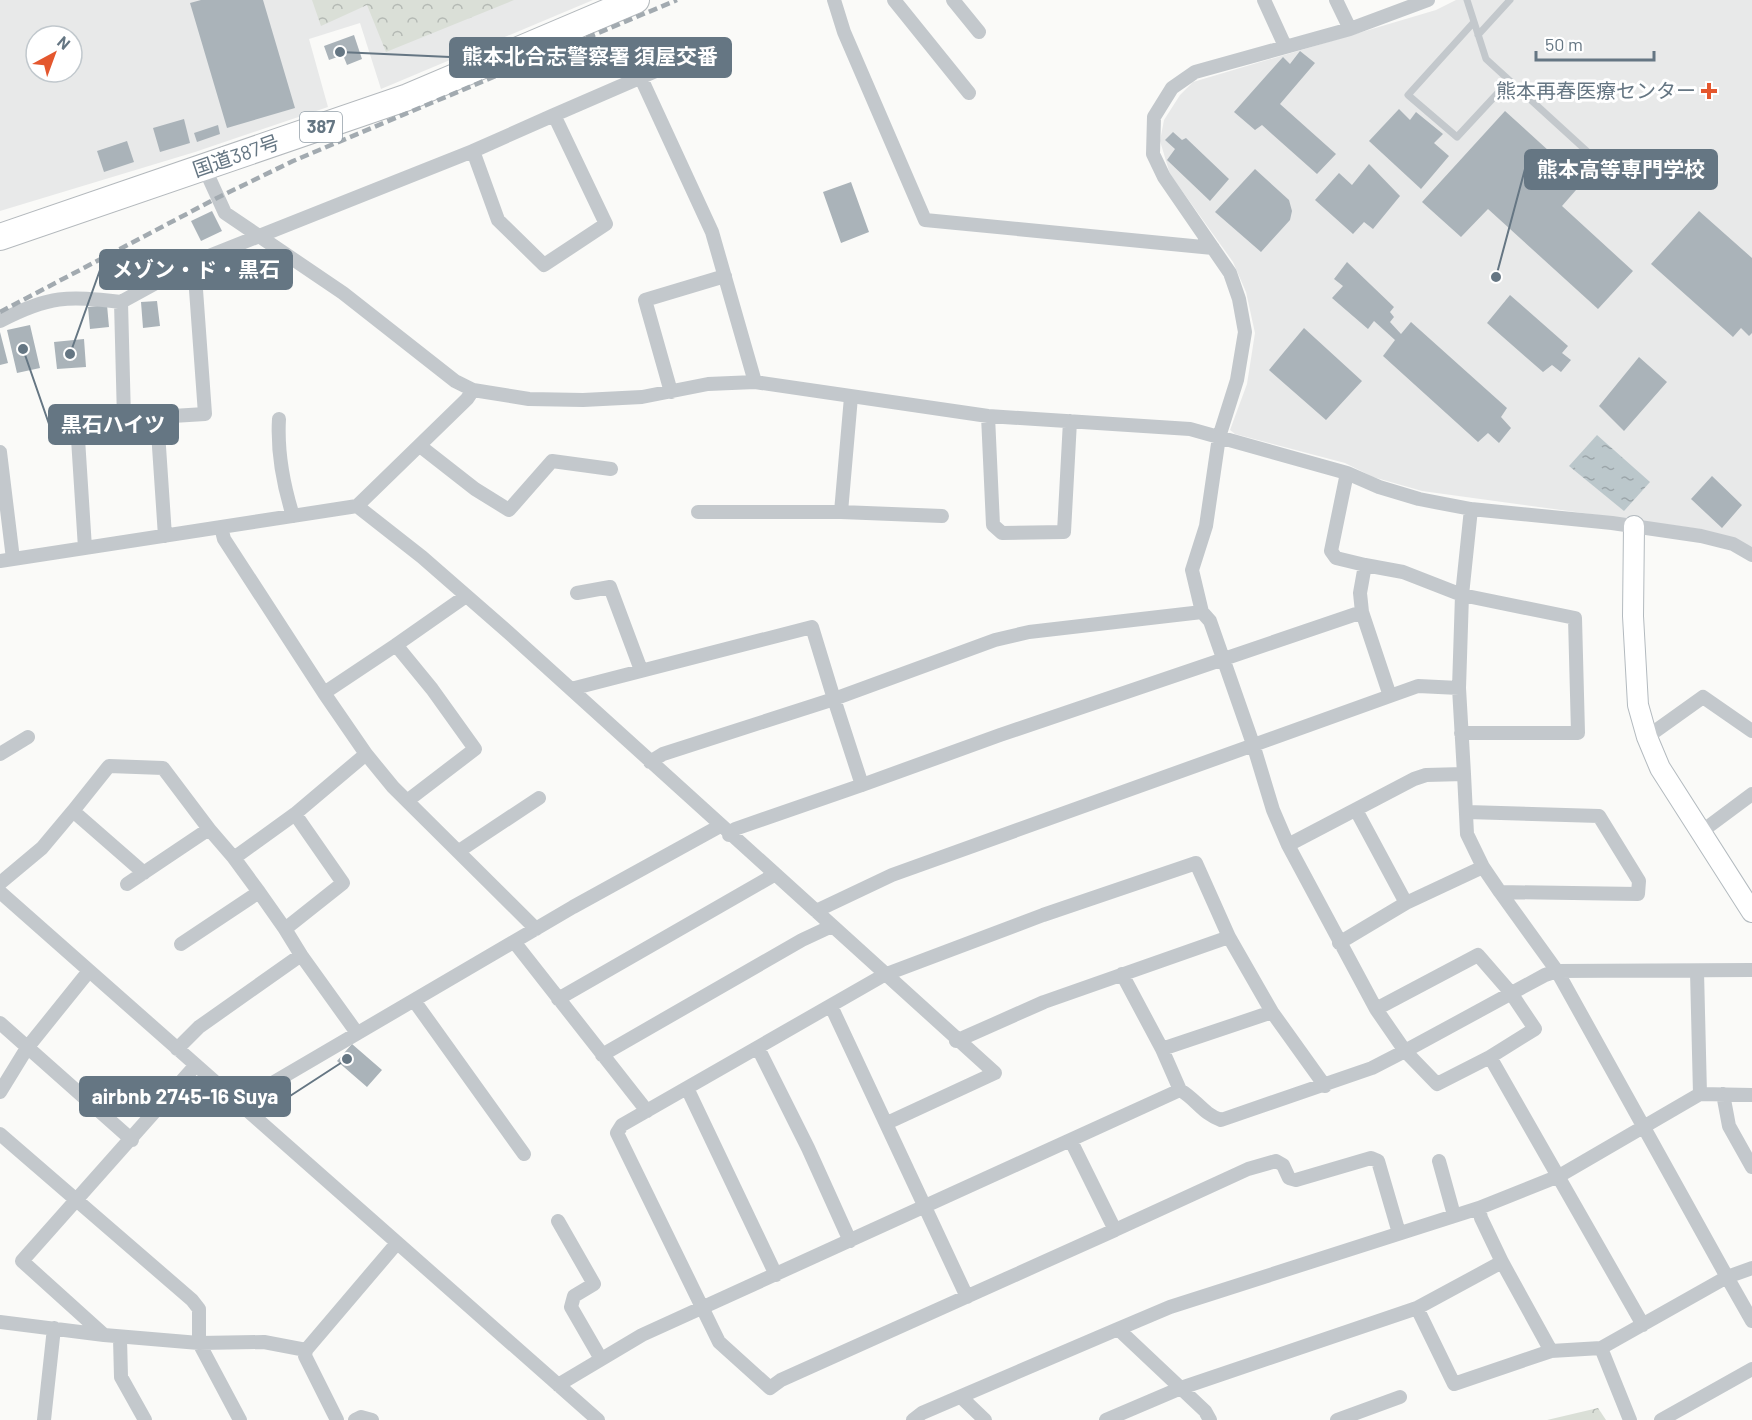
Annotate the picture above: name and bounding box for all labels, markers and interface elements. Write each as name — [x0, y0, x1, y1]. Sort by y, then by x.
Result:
north arrow — [24, 24, 84, 84]
scale bar — [1536, 24, 1654, 62]
text: N — [54, 32, 74, 53]
text: 50 m — [1545, 33, 1583, 55]
callout: 熊本北合志警察署 須屋交番 — [450, 38, 731, 77]
text: 熊本北合志警察署 須屋交番 — [462, 43, 718, 68]
place label: 熊本再春医療センター — [1496, 78, 1696, 102]
marker: 熊本再春医療センター — [1700, 82, 1718, 100]
road number: 387 — [300, 112, 342, 142]
street label: 国道387号 — [189, 129, 282, 181]
callout: 熊本高等専門学校 — [1525, 150, 1717, 189]
text: 熊本高等専門学校 — [1537, 156, 1705, 181]
callout: メゾン・ド・黒石 — [100, 250, 292, 289]
text: メゾン・ド・黒石 — [112, 256, 280, 281]
callout: 黒石ハイツ — [49, 405, 178, 444]
text: 黒石ハイツ — [61, 411, 165, 436]
callout: airbnb 2745-16 Suya — [80, 1077, 290, 1116]
text: airbnb 2745-16 Suya — [92, 1083, 278, 1108]

